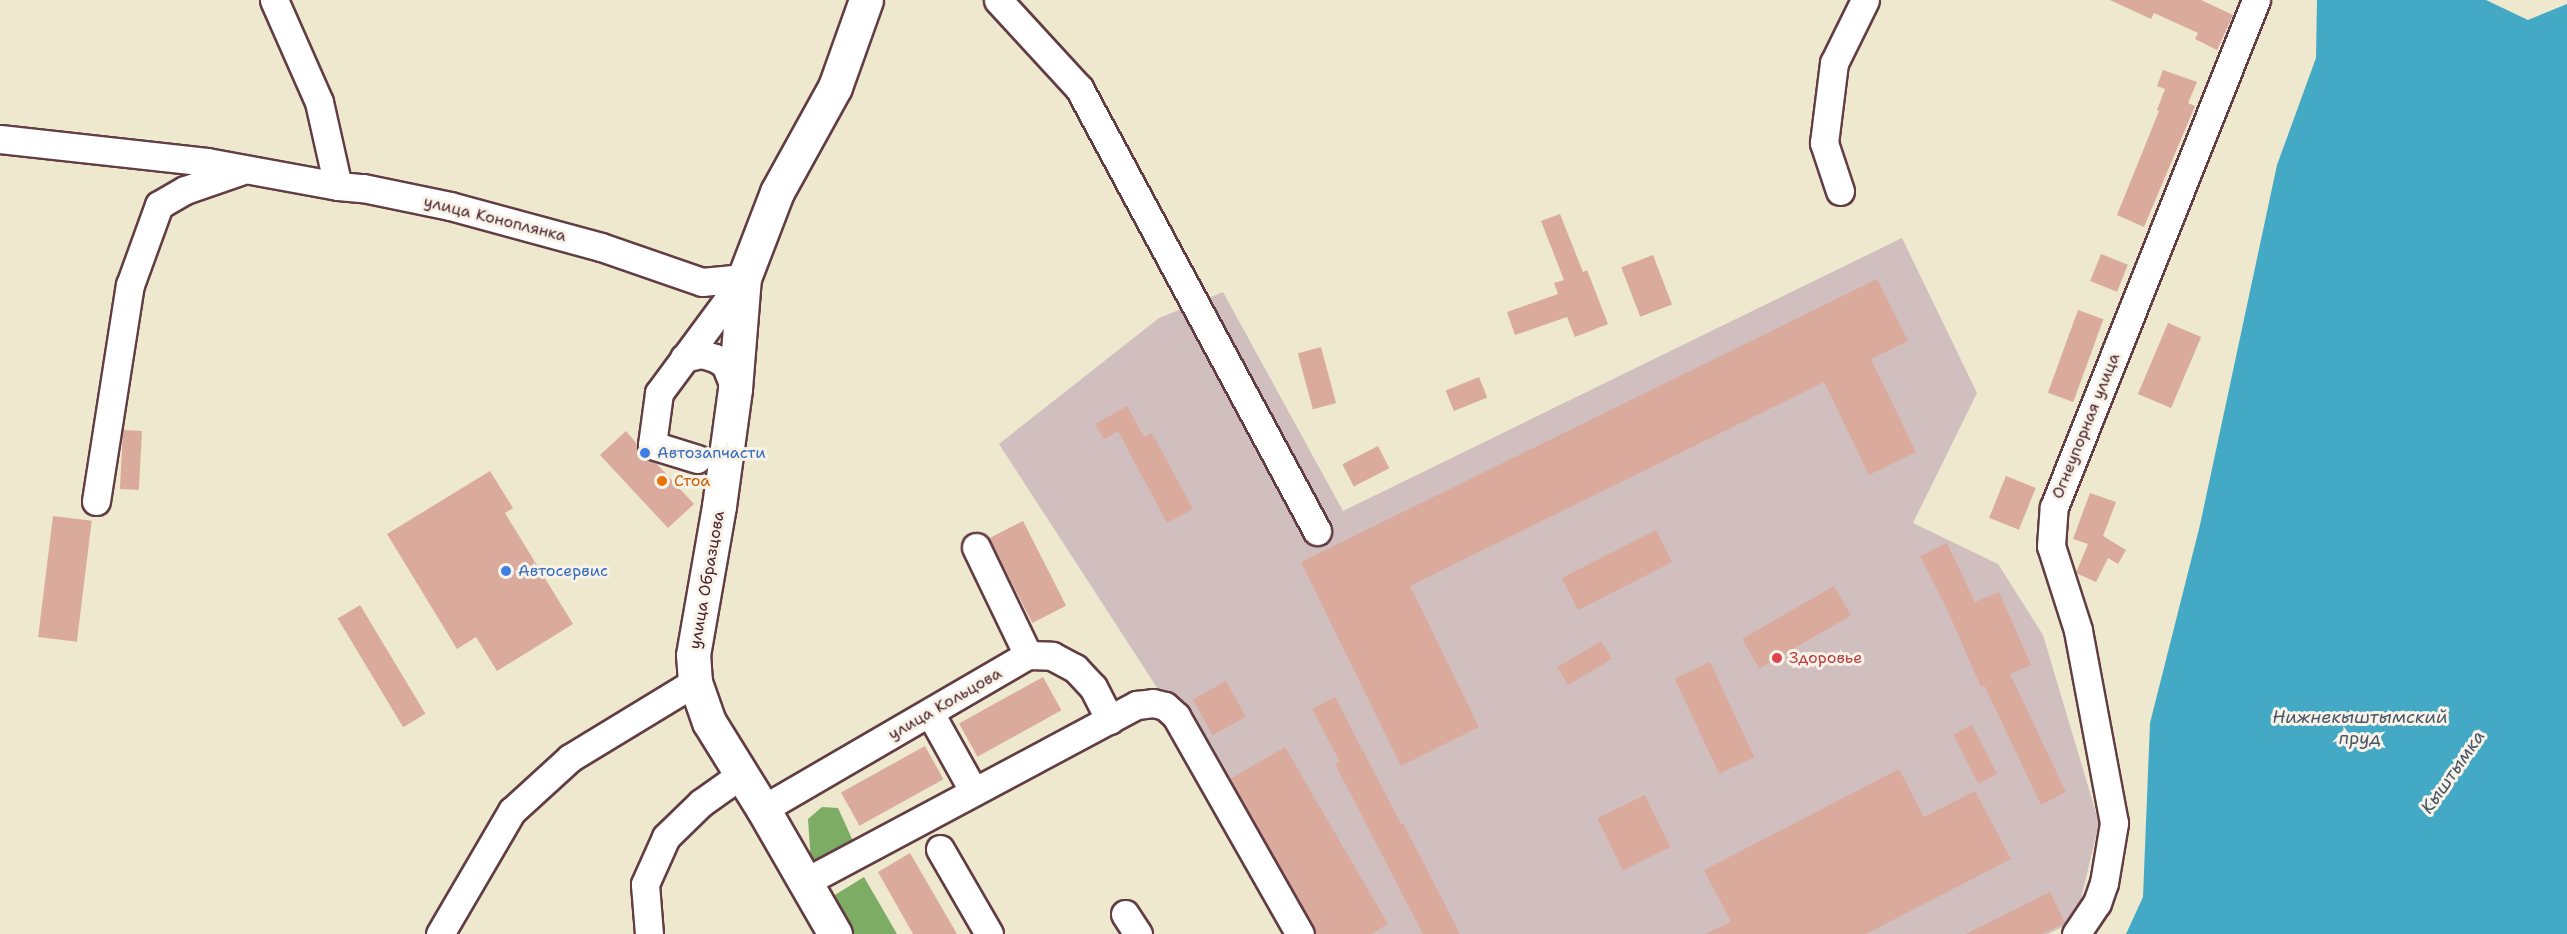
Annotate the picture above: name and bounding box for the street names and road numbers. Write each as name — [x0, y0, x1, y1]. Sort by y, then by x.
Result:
street label: улица Коноплянка — [422, 192, 568, 246]
street label: Огнеупорная улица — [2048, 350, 2124, 502]
street label: улица Образцова — [685, 509, 729, 651]
street label: улица Кольцова — [885, 664, 1005, 744]

